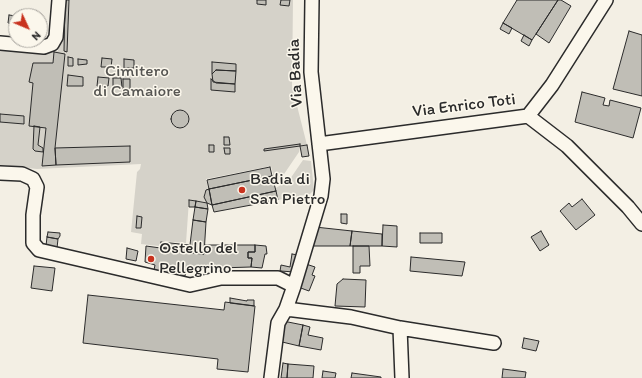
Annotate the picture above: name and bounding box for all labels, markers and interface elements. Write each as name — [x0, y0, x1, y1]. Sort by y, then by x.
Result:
north arrow — [8, 8, 48, 48]
text: N — [29, 29, 44, 43]
street label: Via Badia — [284, 38, 308, 108]
park label: Cimitero di Camaiore — [93, 62, 181, 102]
street label: Via Enrico Toti — [411, 90, 517, 122]
place label: Badia di San Pietro — [250, 170, 325, 210]
marker: Badia di San Pietro — [237, 185, 247, 195]
place label: Ostello del Pellegrino — [159, 239, 238, 279]
marker: Ostello del Pellegrino — [146, 254, 156, 264]

